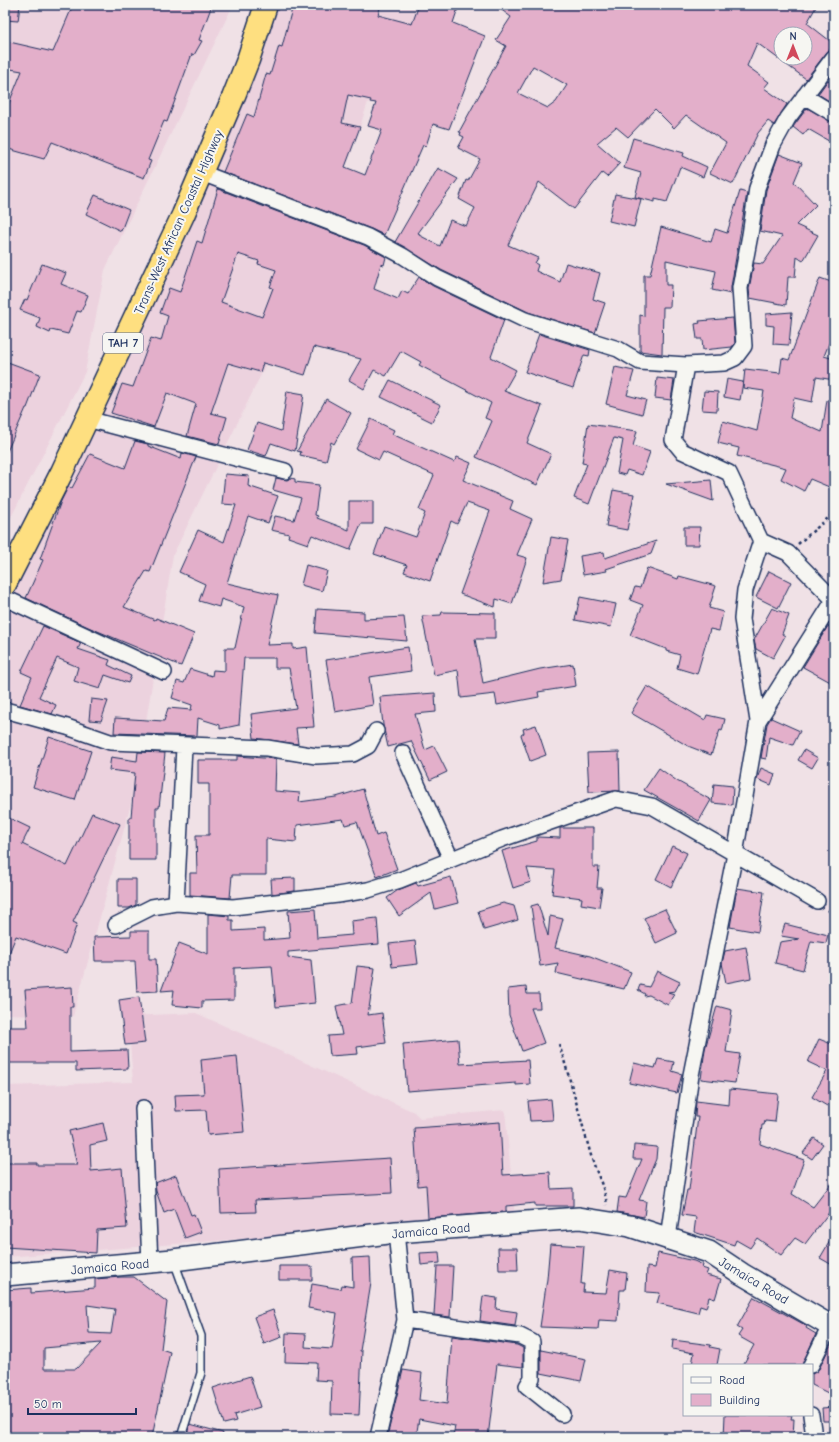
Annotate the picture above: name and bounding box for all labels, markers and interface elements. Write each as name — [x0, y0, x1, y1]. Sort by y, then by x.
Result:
north arrow — [773, 26, 813, 66]
text: N — [789, 30, 797, 43]
street label: Trans-West African Coastal Highway — [131, 127, 226, 317]
road number: TAH 7 — [103, 333, 143, 353]
street label: Jamaica Road — [391, 1220, 471, 1241]
street label: Jamaica Road — [716, 1254, 791, 1307]
street label: Jamaica Road — [70, 1256, 150, 1277]
legend — [683, 1364, 813, 1416]
text: Road — [719, 1373, 745, 1387]
scale bar — [28, 1390, 136, 1416]
text: Building — [719, 1393, 760, 1407]
text: 50 m — [34, 1397, 62, 1411]

